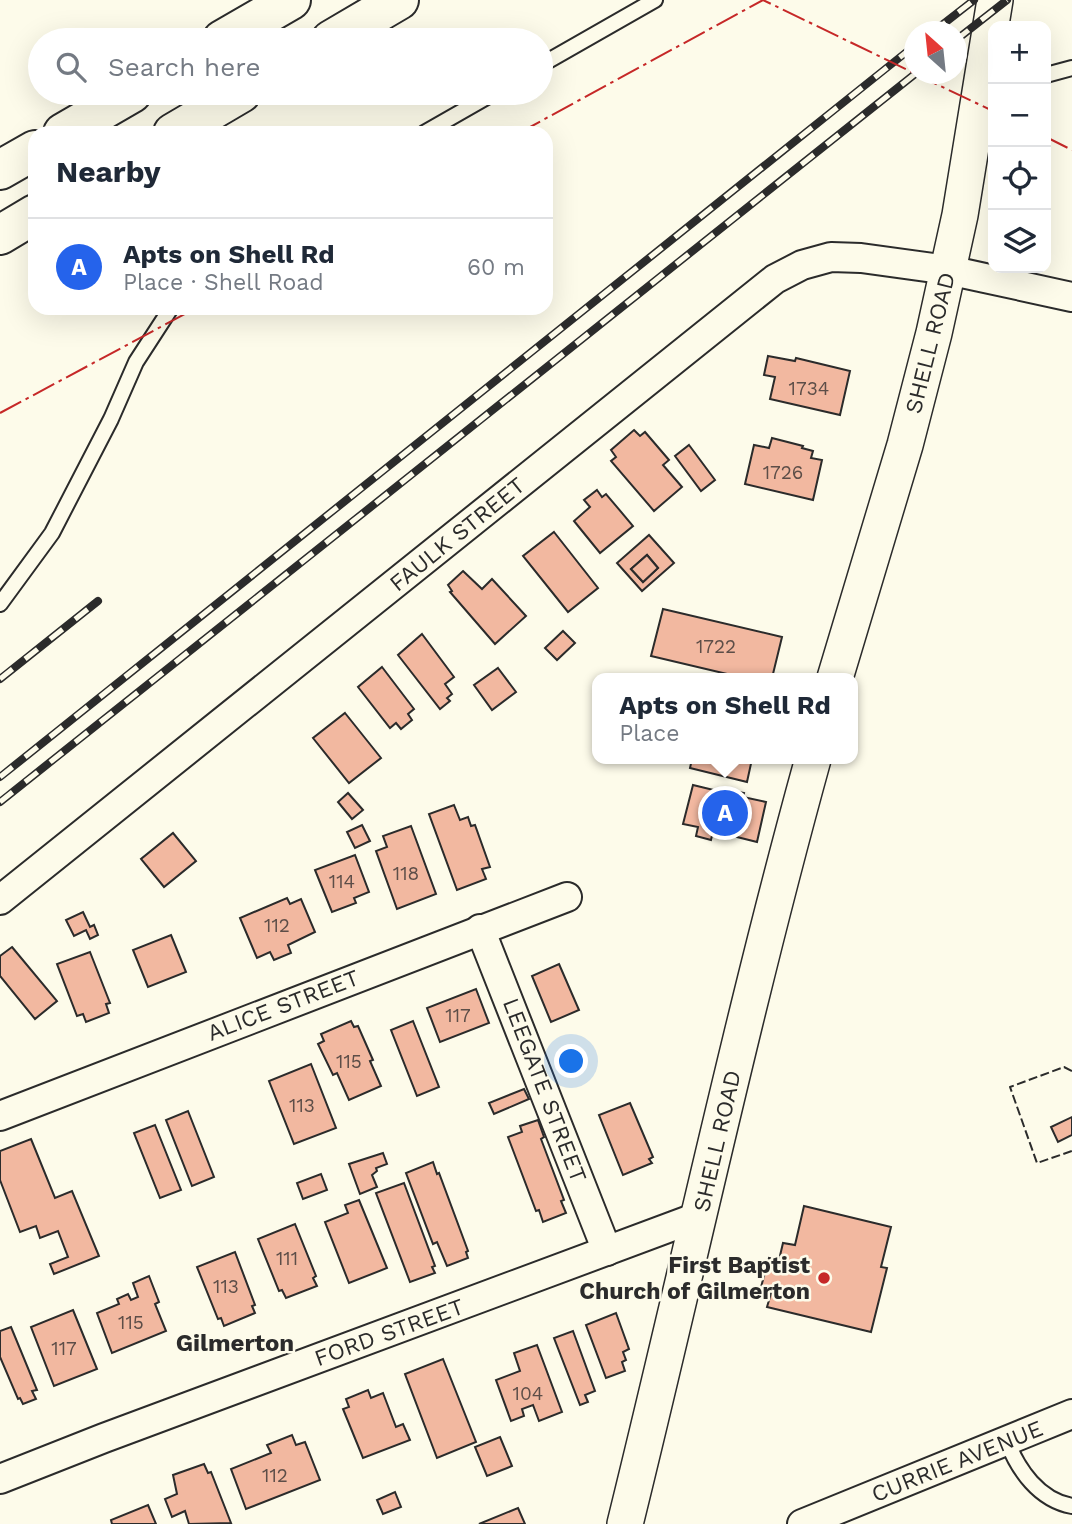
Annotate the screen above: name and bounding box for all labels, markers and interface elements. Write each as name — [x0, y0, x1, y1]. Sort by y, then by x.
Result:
north arrow — [904, 21, 967, 84]
map controls — [988, 21, 1051, 273]
button: + — [988, 21, 1051, 84]
search box — [28, 28, 553, 105]
icon: search — [52, 48, 90, 86]
text: Search here — [108, 52, 260, 82]
button: − — [988, 84, 1051, 147]
button: locate — [988, 147, 1051, 210]
text: Nearby — [56, 154, 161, 189]
button: layers — [988, 210, 1051, 273]
text: Apts on Shell Rd — [123, 239, 335, 269]
text: A — [71, 254, 87, 281]
text: 60 m — [467, 254, 525, 281]
text: Place · Shell Road — [123, 269, 324, 296]
street label: SHELL ROAD — [900, 270, 961, 417]
house number: 1734 — [789, 377, 829, 400]
house number: 1726 — [763, 461, 803, 484]
street label: FAULK STREET — [384, 472, 530, 597]
house number: 1722 — [696, 635, 736, 658]
popup — [592, 673, 858, 764]
text: Apts on Shell Rd — [619, 690, 831, 720]
text: Place — [619, 720, 679, 747]
pin: A — [702, 787, 748, 839]
house number: 118 — [393, 862, 419, 885]
house number: 114 — [329, 870, 355, 893]
house number: 112 — [264, 914, 290, 937]
street label: ALICE STREET — [203, 964, 363, 1047]
street label: LEEGATE STREET — [497, 994, 592, 1186]
house number: 117 — [445, 1004, 471, 1027]
your location — [554, 1044, 588, 1078]
house number: 115 — [336, 1050, 362, 1073]
street label: SHELL ROAD — [688, 1068, 747, 1215]
house number: 113 — [289, 1094, 315, 1117]
house number: 111 — [276, 1247, 298, 1270]
place label: First Baptist Church of Gilmerton — [579, 1252, 810, 1305]
marker: First Baptist Church of Gilmerton — [816, 1270, 832, 1286]
house number: 113 — [213, 1275, 239, 1298]
street label: FORD STREET — [311, 1293, 468, 1372]
house number: 115 — [118, 1311, 144, 1334]
district label: Gilmerton — [176, 1329, 294, 1357]
house number: 117 — [51, 1337, 77, 1360]
house number: 104 — [513, 1382, 543, 1405]
street label: CURRIE AVENUE — [868, 1415, 1047, 1508]
house number: 112 — [262, 1464, 288, 1487]

